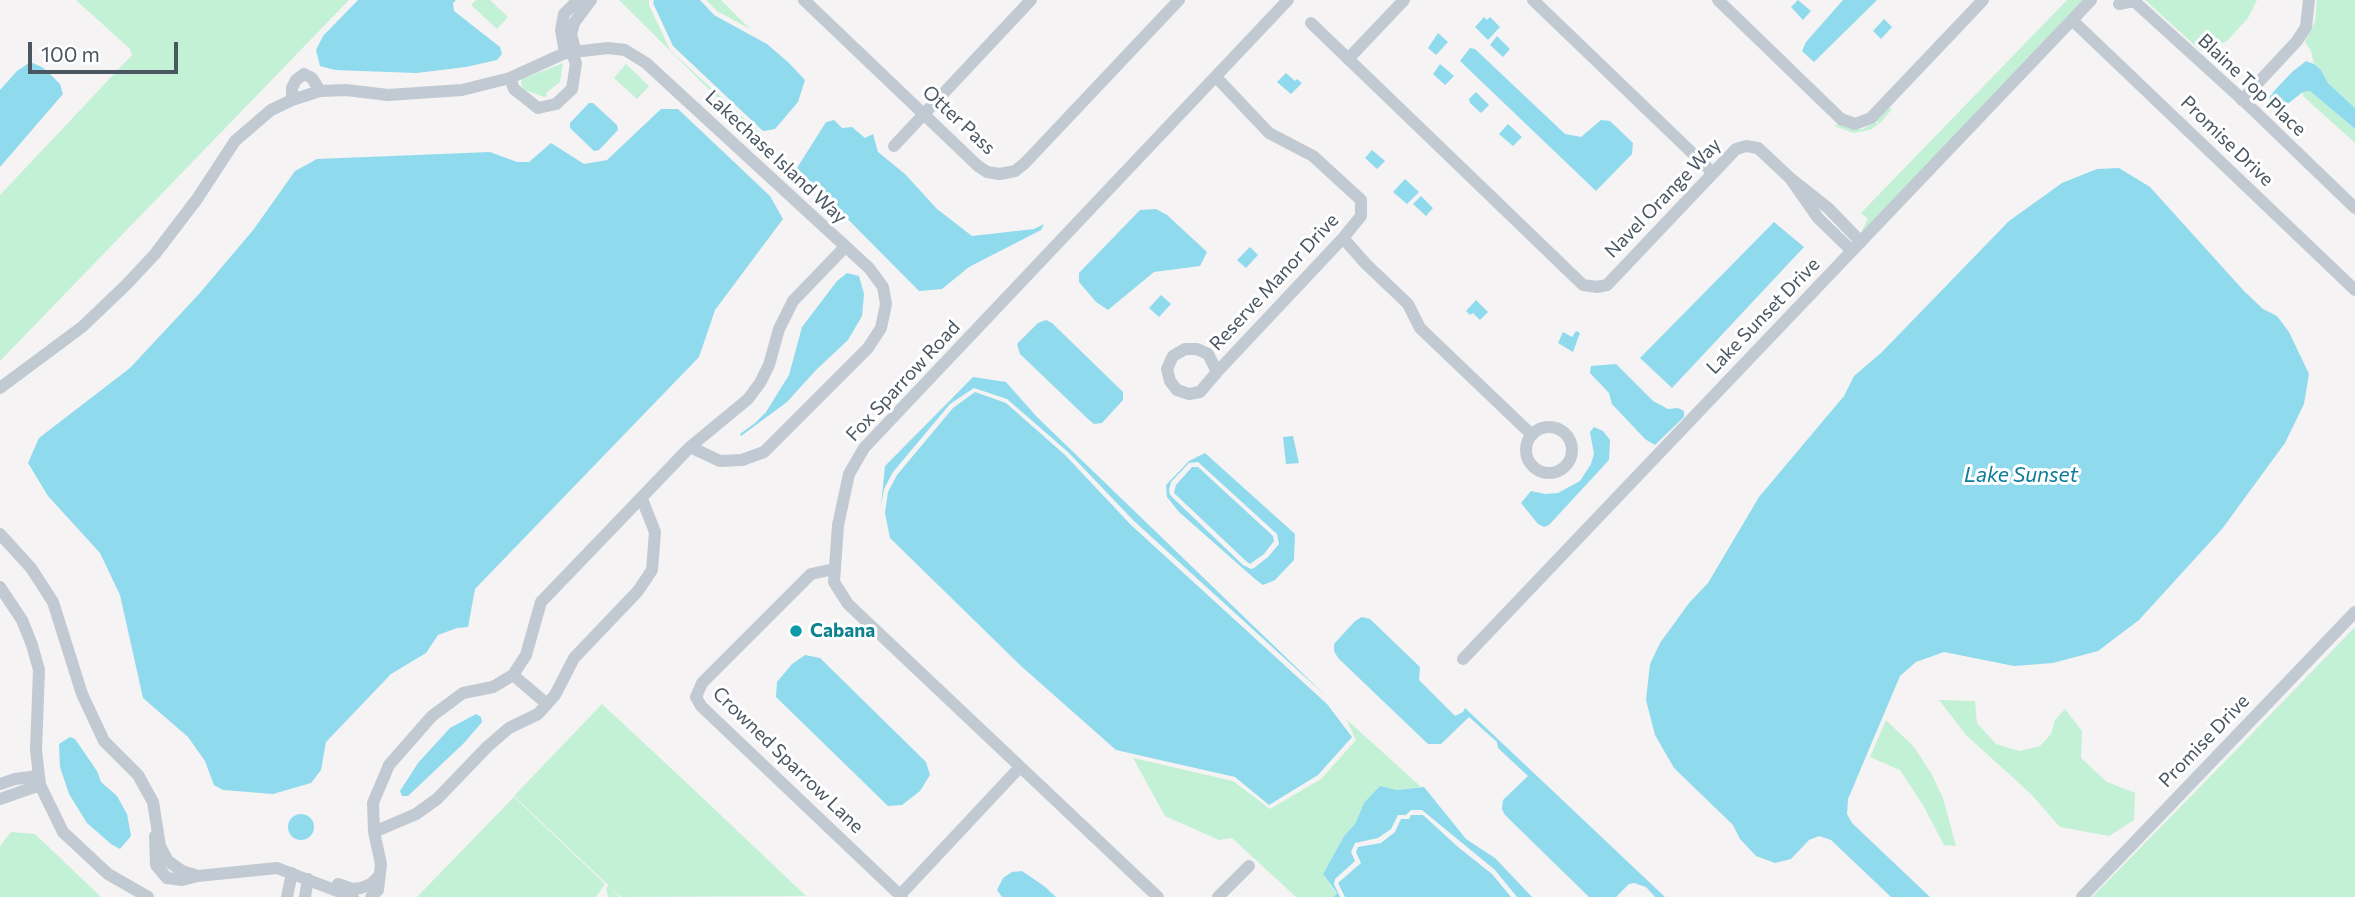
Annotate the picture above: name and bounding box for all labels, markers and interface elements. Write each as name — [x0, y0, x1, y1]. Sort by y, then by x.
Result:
scale bar — [32, 28, 182, 72]
street label: Blaine Top Place — [2193, 29, 2311, 141]
text: 100 m — [41, 41, 100, 66]
street label: Otter Pass — [918, 81, 1000, 159]
street label: Lakechase Island Way — [700, 85, 852, 229]
street label: Promise Drive — [2176, 91, 2278, 191]
street label: Navel Orange Way — [1600, 133, 1726, 263]
street label: Reserve Manor Drive — [1205, 209, 1343, 355]
street label: Lake Sunset Drive — [1702, 253, 1824, 379]
street label: Fox Sparrow Road — [841, 316, 965, 446]
water label: Lake Sunset — [1964, 462, 2078, 488]
place label: Cabana — [810, 620, 875, 642]
marker: Cabana — [788, 623, 804, 639]
street label: Crowned Sparrow Lane — [708, 682, 868, 838]
street label: Promise Drive — [2154, 690, 2254, 792]

